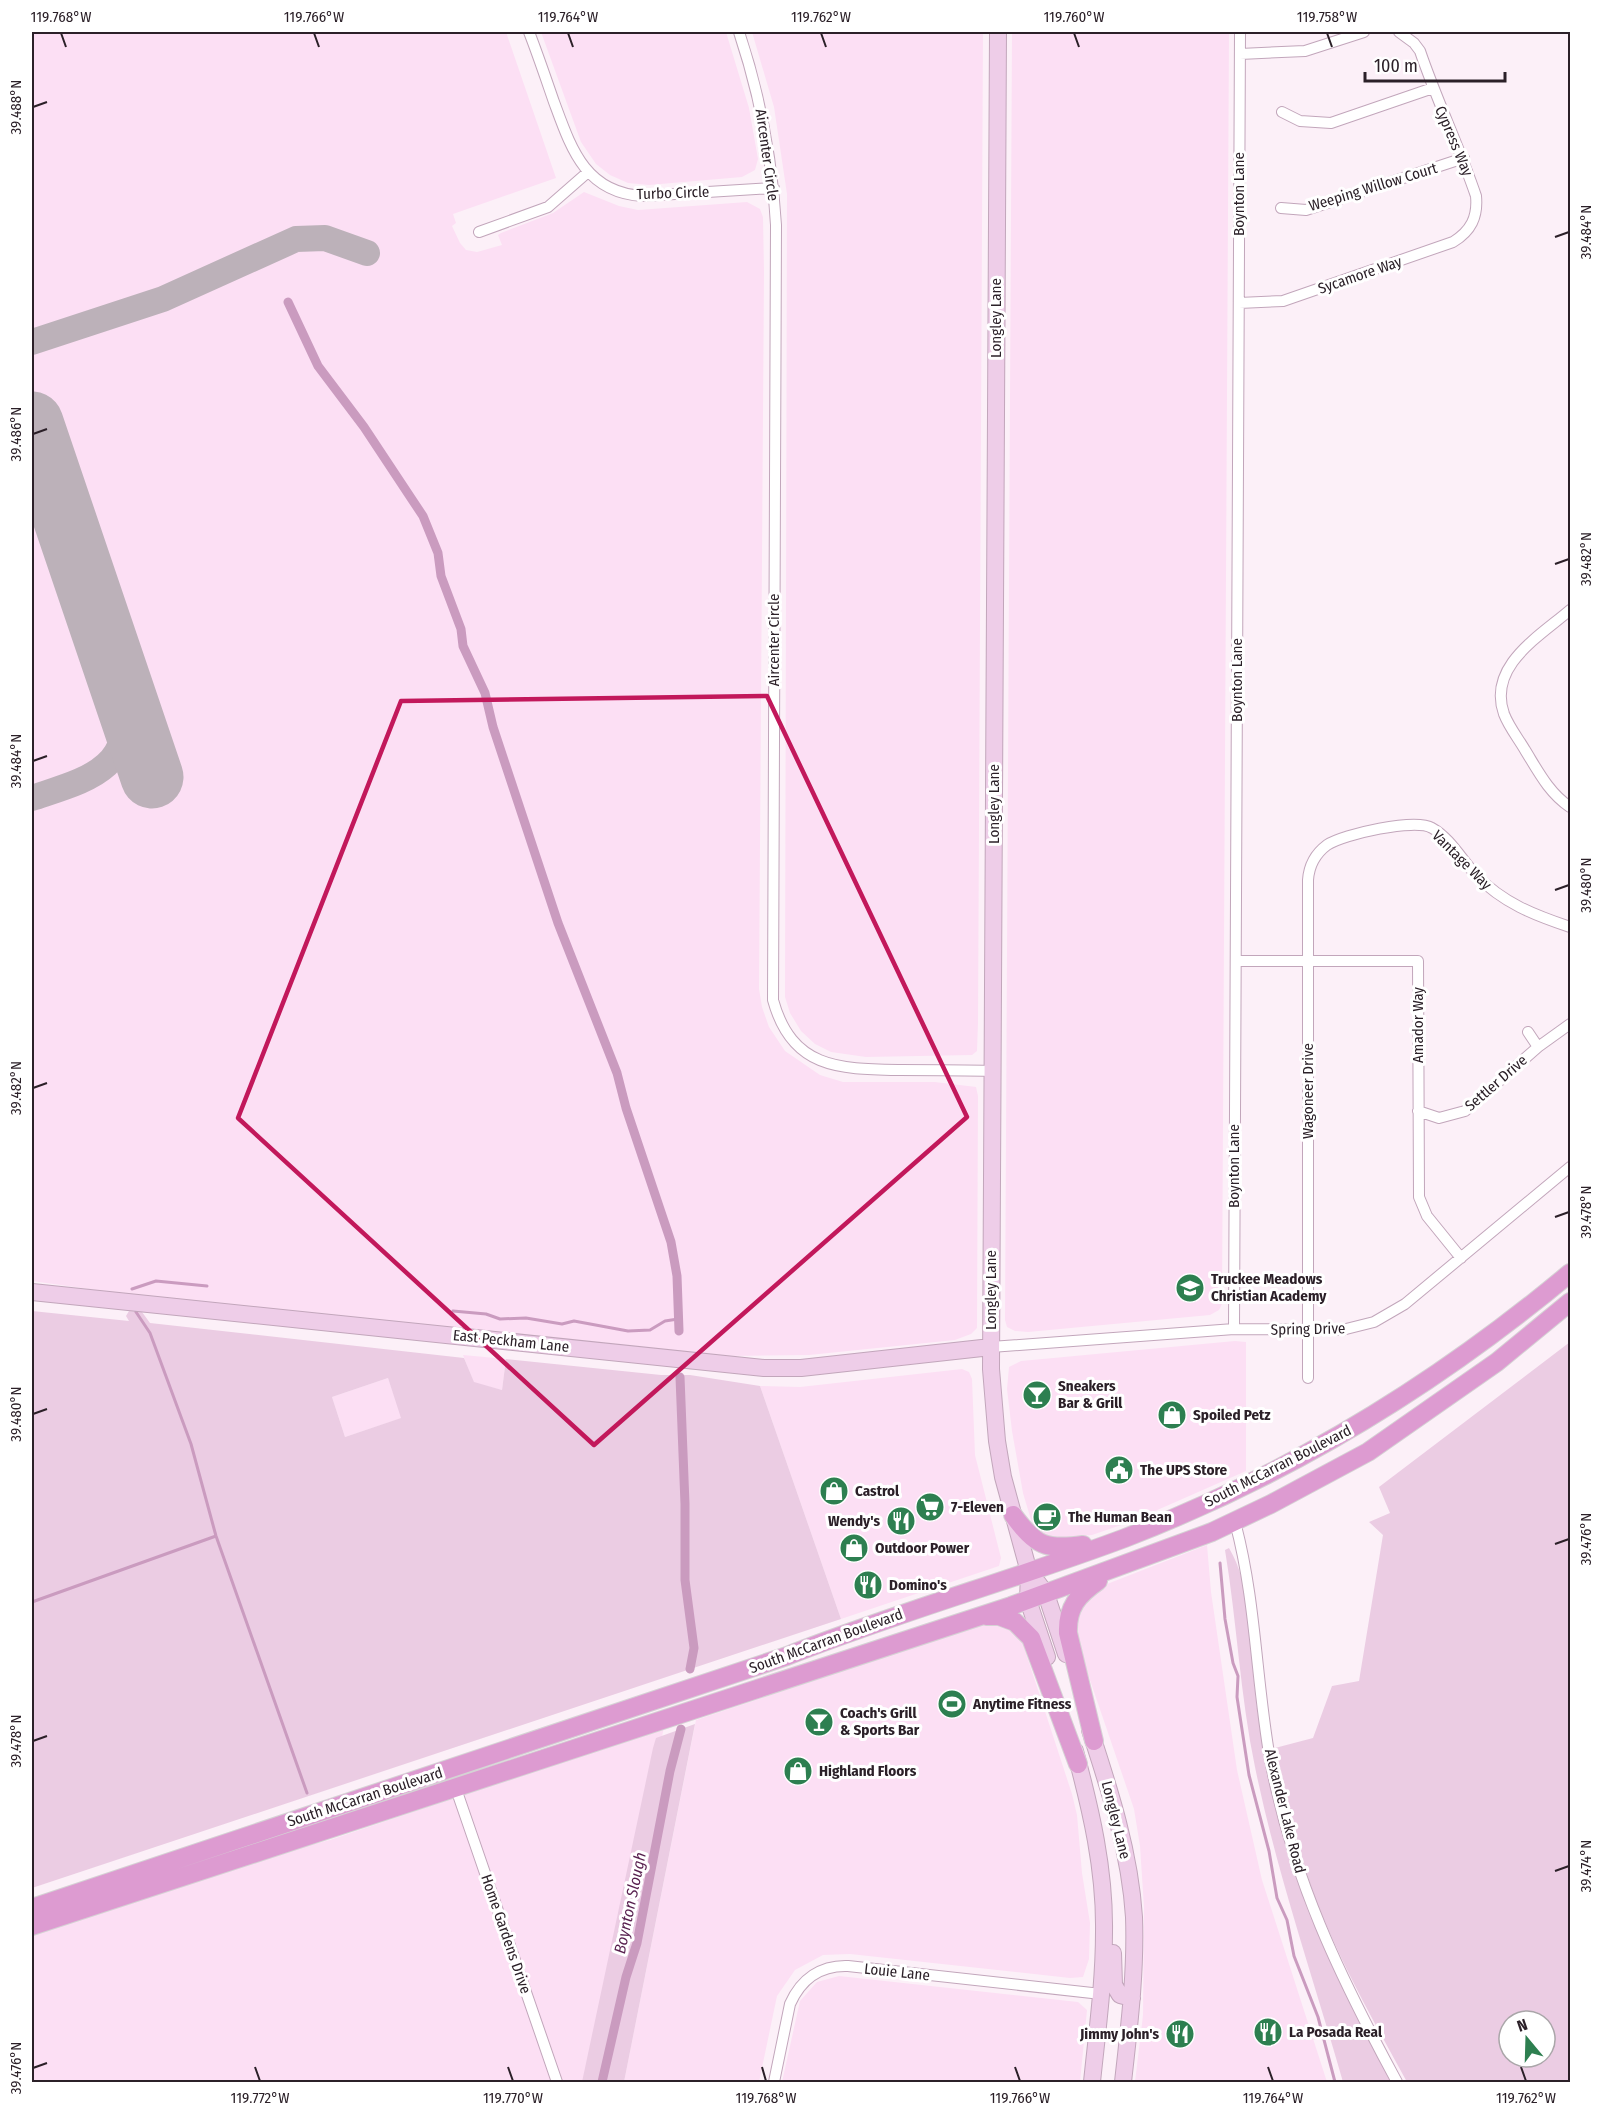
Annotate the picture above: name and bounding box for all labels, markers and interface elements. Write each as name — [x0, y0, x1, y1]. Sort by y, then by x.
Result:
text: 119.768°W — [31, 8, 91, 26]
text: 119.766°W — [284, 8, 344, 26]
text: 119.764°W — [538, 8, 598, 26]
text: 119.762°W — [791, 8, 851, 26]
text: 119.760°W — [1043, 8, 1105, 26]
text: 119.758°W — [1297, 8, 1357, 26]
scale bar — [1365, 45, 1504, 83]
text: 100 m — [1374, 55, 1418, 77]
text: 39.488°N — [7, 80, 25, 134]
street label: Cypress Way — [1431, 103, 1477, 179]
street label: Aircenter Circle — [752, 108, 782, 202]
street label: Boynton Lane — [1230, 152, 1248, 236]
street label: Weeping Willow Court — [1307, 159, 1440, 215]
street label: Turbo Circle — [636, 183, 710, 203]
text: 39.484°N — [1577, 205, 1595, 259]
street label: Sycamore Way — [1316, 252, 1404, 298]
street label: Longley Lane — [987, 278, 1005, 358]
text: 39.486°N — [7, 407, 25, 461]
text: 39.482°N — [1577, 532, 1595, 586]
street label: Aircenter Circle — [765, 594, 783, 686]
street label: Boynton Lane — [1228, 638, 1246, 722]
text: 39.484°N — [7, 734, 25, 788]
street label: Longley Lane — [985, 764, 1003, 844]
street label: Vantage Way — [1429, 827, 1496, 894]
text: 39.480°N — [1577, 857, 1595, 913]
street label: Amador Way — [1409, 987, 1427, 1063]
street label: Wagoneer Drive — [1299, 1043, 1317, 1139]
street label: Settler Drive — [1461, 1051, 1531, 1115]
text: 39.482°N — [7, 1061, 25, 1115]
street label: Boynton Lane — [1225, 1124, 1243, 1208]
text: 39.478°N — [1577, 1186, 1595, 1238]
street label: Longley Lane — [982, 1250, 1000, 1330]
place label: Truckee Meadows Christian Academy — [1211, 1270, 1327, 1305]
school or university icon: Truckee Meadows Christian Academy — [1174, 1272, 1206, 1304]
street label: Spring Drive — [1271, 1319, 1345, 1339]
street label: East Peckham Lane — [452, 1326, 570, 1356]
place label: Sneakers Bar & Grill — [1058, 1377, 1123, 1412]
bar icon: Sneakers Bar & Grill — [1021, 1379, 1053, 1411]
text: 39.480°N — [7, 1386, 25, 1442]
shop icon: Spoiled Petz — [1156, 1399, 1188, 1431]
place label: Spoiled Petz — [1193, 1406, 1271, 1424]
street label: South McCarran Boulevard — [1202, 1421, 1354, 1511]
public building icon: The UPS Store — [1103, 1454, 1135, 1486]
place label: The UPS Store — [1140, 1461, 1227, 1479]
shop icon: Castrol — [818, 1475, 850, 1507]
place label: Castrol — [855, 1482, 900, 1500]
supermarket icon: 7-Eleven — [914, 1491, 946, 1523]
place label: 7-Eleven — [951, 1498, 1004, 1516]
cafe icon: The Human Bean — [1031, 1501, 1063, 1533]
restaurant icon: Wendy's — [885, 1505, 917, 1537]
place label: The Human Bean — [1068, 1508, 1172, 1526]
place label: Wendy's — [828, 1512, 880, 1530]
text: 39.476°N — [1577, 1513, 1595, 1565]
shop icon: Outdoor Power — [838, 1532, 870, 1564]
place label: Outdoor Power — [875, 1539, 970, 1557]
restaurant icon: Domino's — [852, 1569, 884, 1601]
place label: Domino's — [889, 1576, 947, 1594]
street label: South McCarran Boulevard — [747, 1605, 905, 1677]
sports icon: Anytime Fitness — [936, 1688, 968, 1720]
place label: Anytime Fitness — [972, 1695, 1072, 1713]
place label: Coach's Grill & Sports Bar — [840, 1704, 920, 1739]
bar icon: Coach's Grill & Sports Bar — [803, 1706, 835, 1738]
text: 39.478°N — [7, 1715, 25, 1767]
street label: Alexander Lake Road — [1261, 1747, 1309, 1875]
shop icon: Highland Floors — [782, 1755, 814, 1787]
place label: Highland Floors — [819, 1762, 917, 1780]
street label: South McCarran Boulevard — [285, 1763, 445, 1831]
street label: Longley Lane — [1098, 1779, 1134, 1861]
text: 39.474°N — [1577, 1840, 1595, 1892]
water label: Boynton Slough — [610, 1851, 650, 1955]
street label: Home Gardens Drive — [477, 1872, 535, 1996]
street label: Louie Lane — [863, 1960, 931, 1984]
north arrow — [1497, 2009, 1557, 2069]
text: N — [1515, 2015, 1530, 2036]
restaurant icon: La Posada Real — [1252, 2016, 1284, 2048]
restaurant icon: Jimmy John's — [1164, 2018, 1196, 2050]
place label: La Posada Real — [1289, 2023, 1383, 2041]
place label: Jimmy John's — [1079, 2025, 1159, 2043]
text: 39.476°N — [7, 2042, 25, 2094]
text: 119.772°W — [231, 2089, 289, 2107]
text: 119.770°W — [483, 2089, 543, 2107]
text: 119.768°W — [736, 2089, 796, 2107]
text: 119.766°W — [990, 2089, 1050, 2107]
text: 119.764°W — [1243, 2089, 1303, 2107]
text: 119.762°W — [1496, 2089, 1556, 2107]

